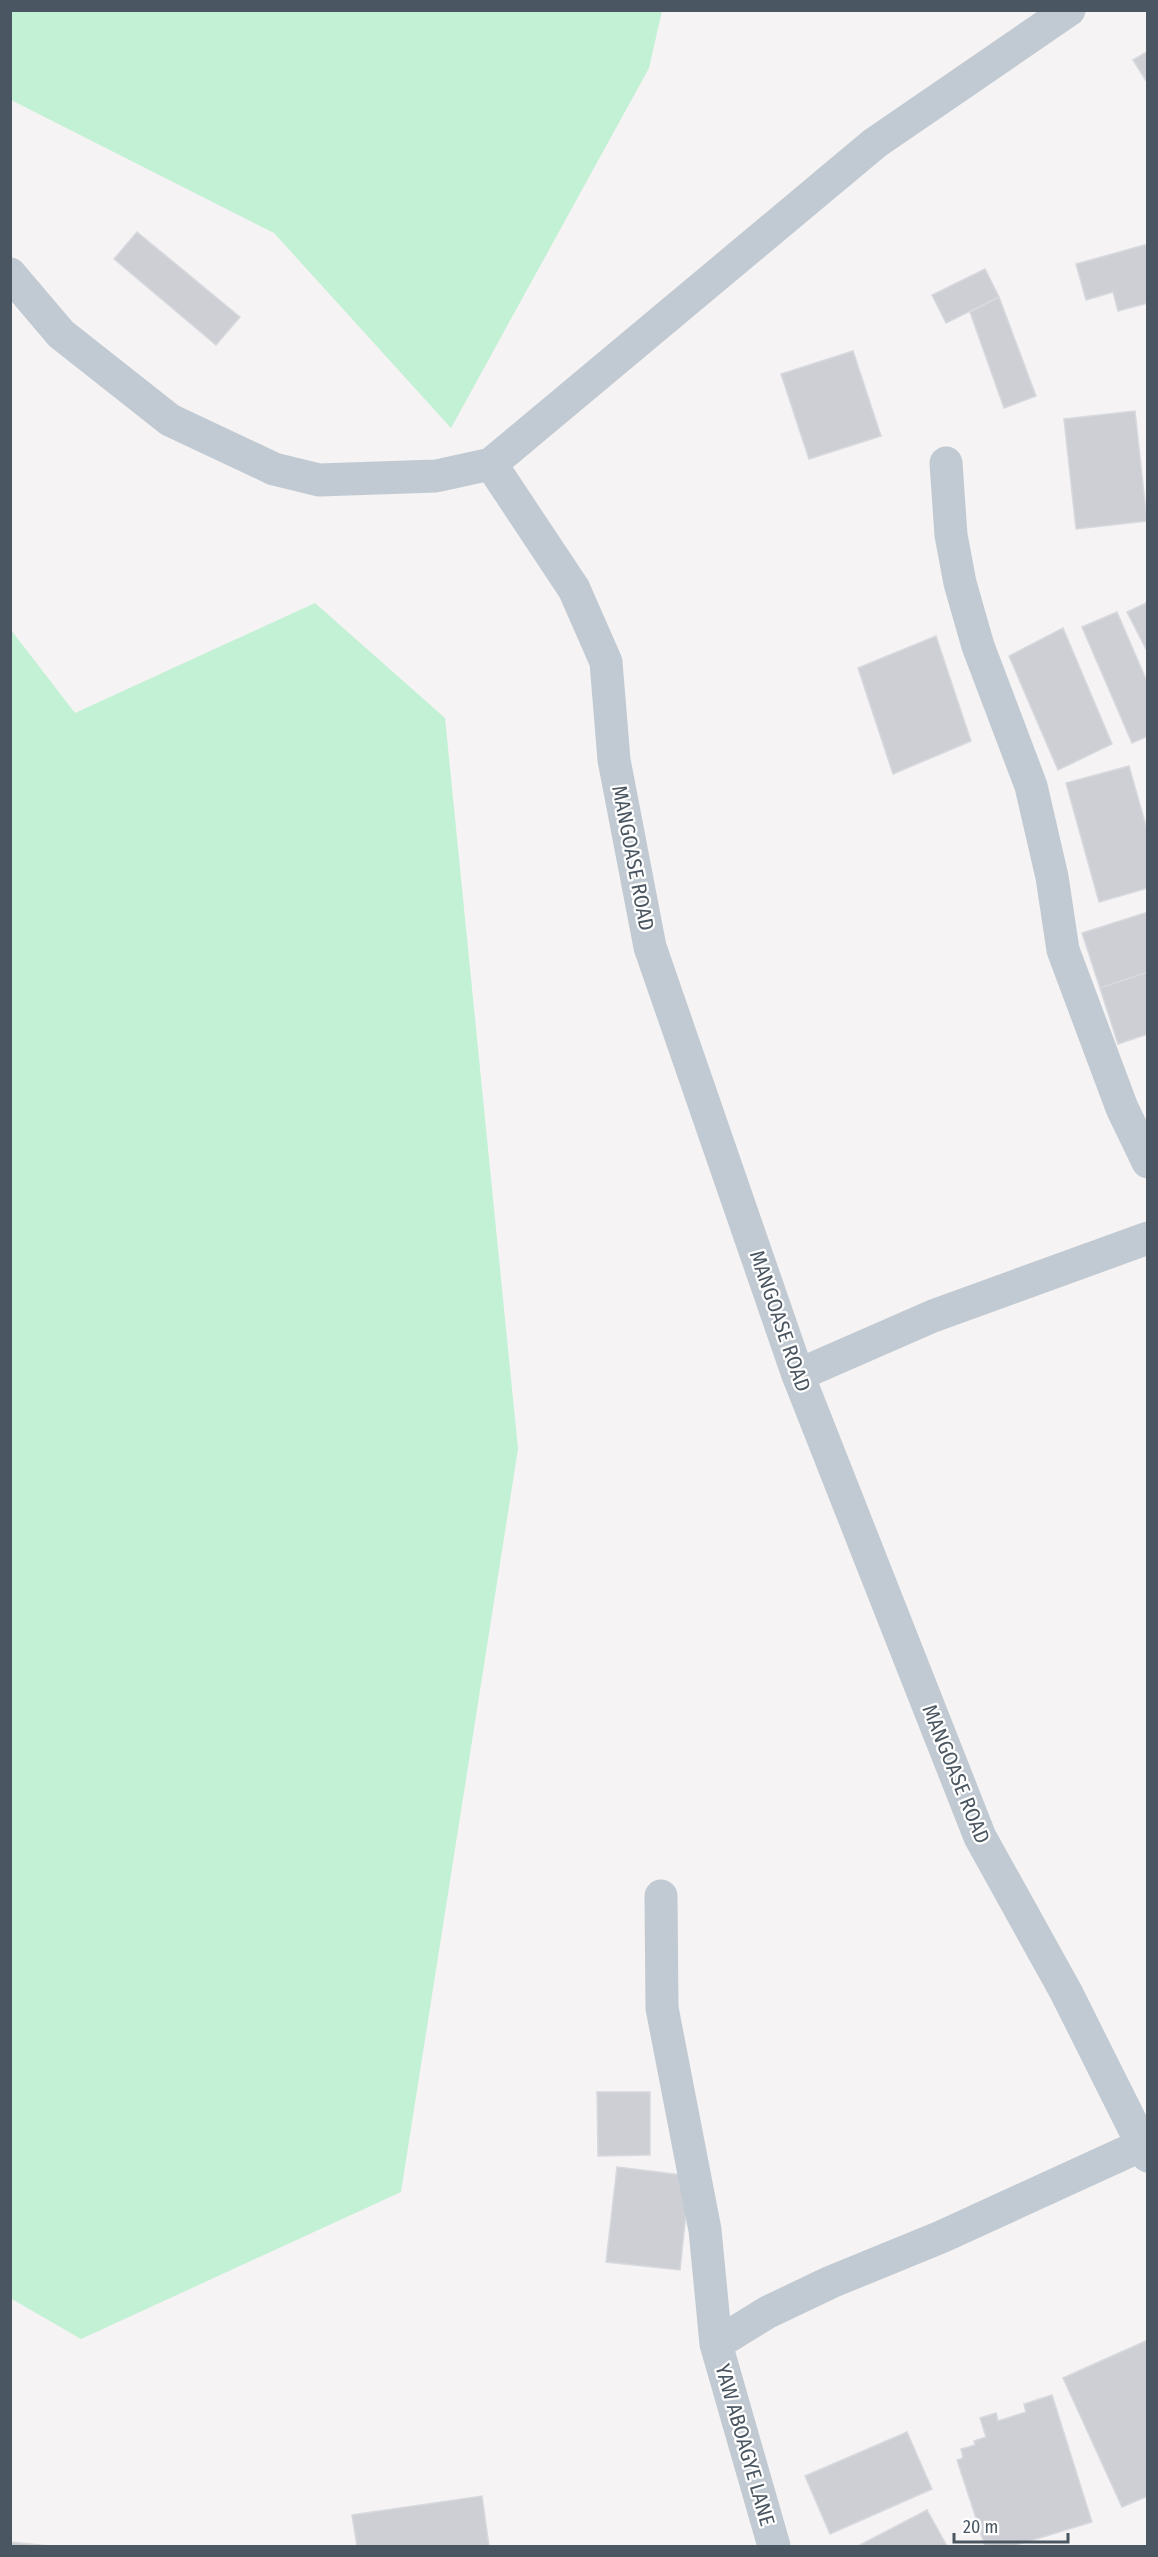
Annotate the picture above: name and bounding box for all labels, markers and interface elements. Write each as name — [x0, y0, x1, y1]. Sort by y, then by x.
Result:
street label: MANGOASE ROAD — [606, 783, 660, 933]
street label: MANGOASE ROAD — [744, 1247, 816, 1395]
street label: MANGOASE ROAD — [916, 1701, 996, 1847]
street label: YAW ABOAGYE LANE — [709, 2361, 781, 2529]
scale bar — [954, 2506, 1068, 2544]
text: 20 m — [963, 2516, 998, 2538]

